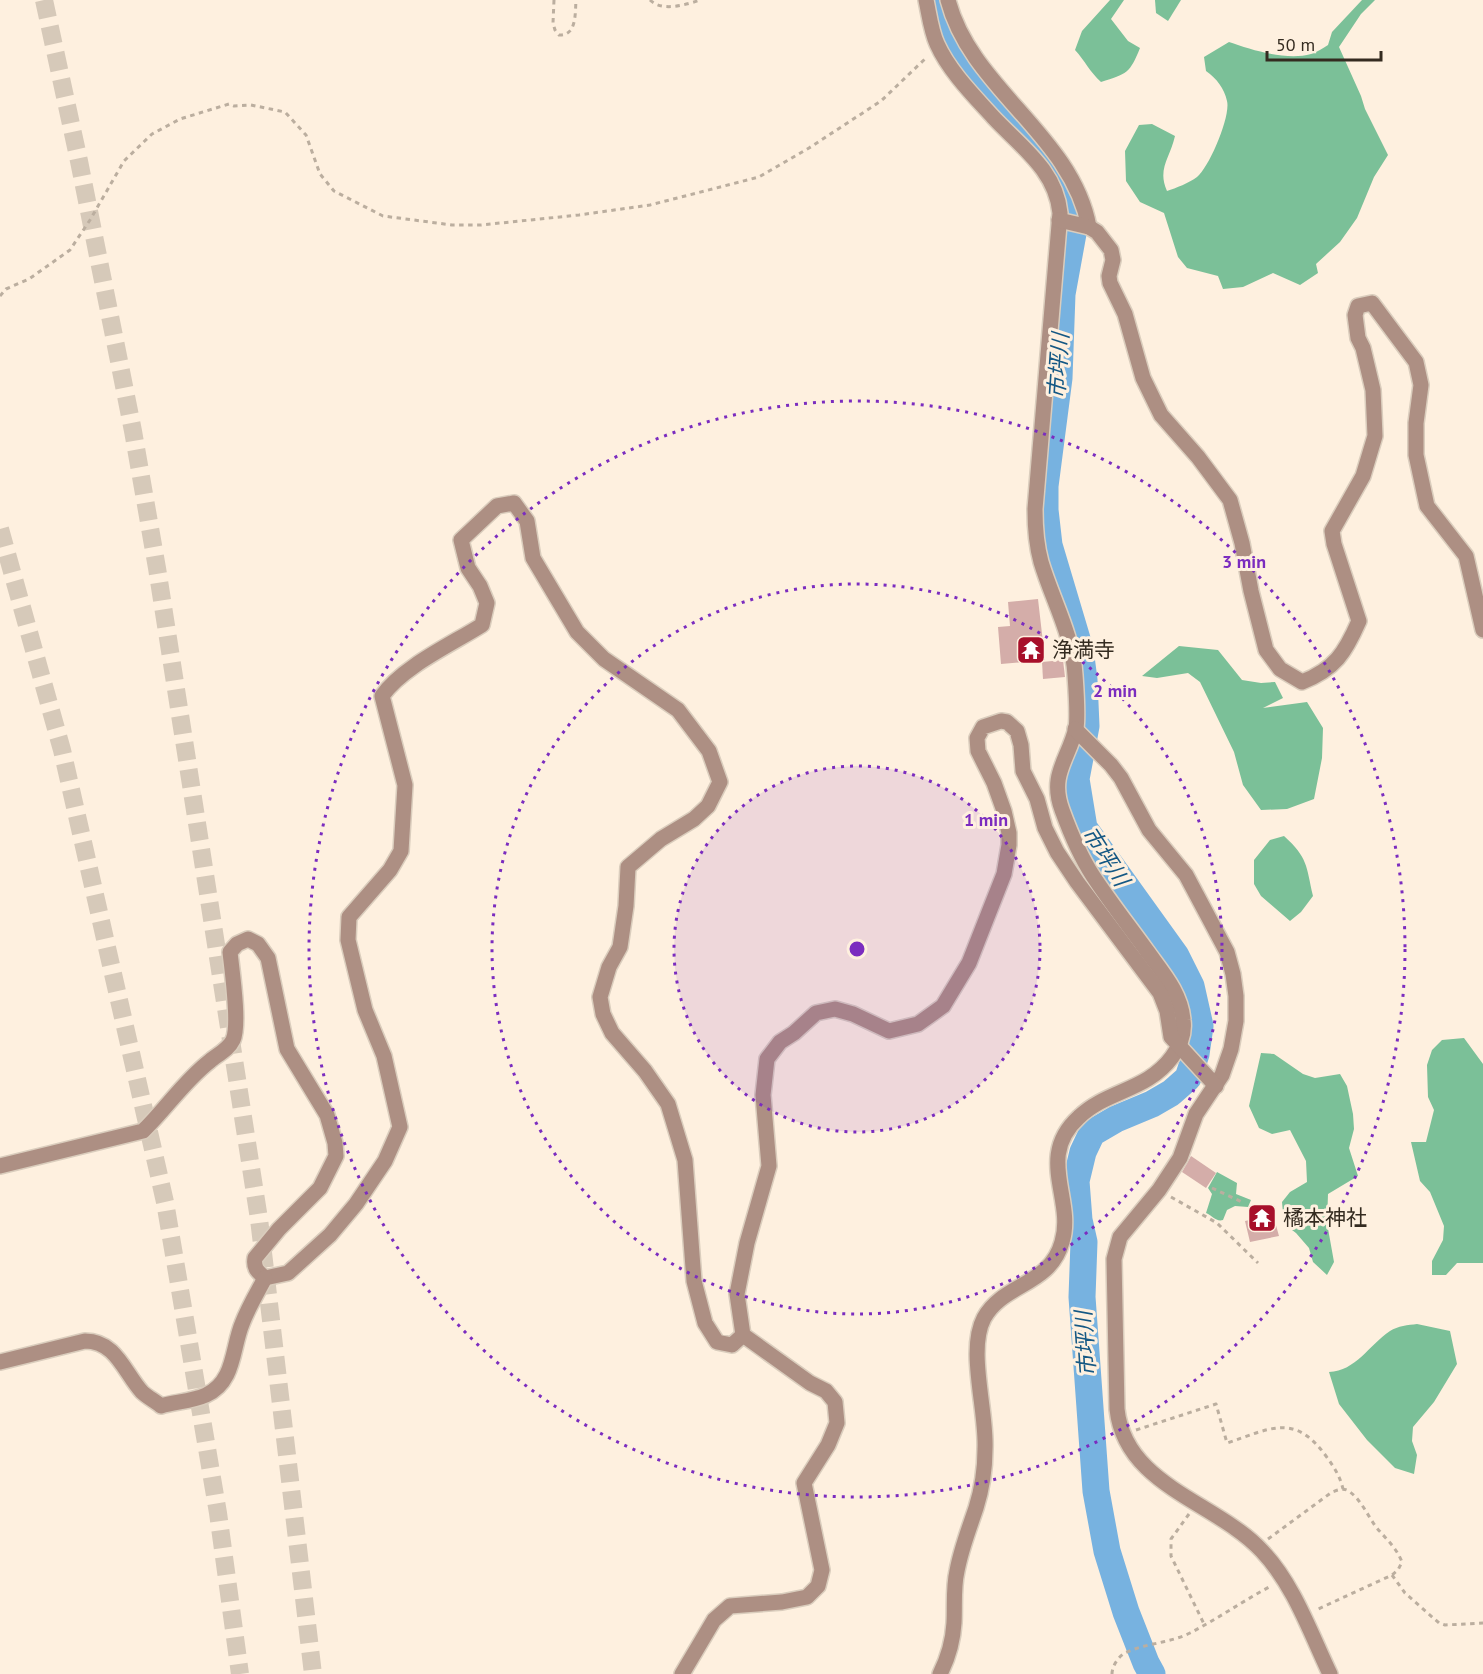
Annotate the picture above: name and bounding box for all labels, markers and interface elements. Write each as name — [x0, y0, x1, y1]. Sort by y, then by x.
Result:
scale bar — [1267, 24, 1381, 62]
text: 50 m — [1276, 33, 1315, 56]
water label: 市坪川 — [1042, 330, 1074, 400]
text: 3 min — [1222, 550, 1266, 573]
temple icon: 浄満寺 — [1015, 634, 1047, 666]
place label: 浄満寺 — [1052, 636, 1115, 663]
text: 2 min — [1093, 679, 1137, 702]
text: 1 min — [964, 808, 1008, 831]
water label: 市坪川 — [1076, 821, 1137, 893]
centre of rings — [847, 939, 867, 959]
temple icon: 橘本神社 — [1246, 1202, 1278, 1234]
place label: 橘本神社 — [1283, 1204, 1367, 1231]
water label: 市坪川 — [1069, 1308, 1101, 1378]

